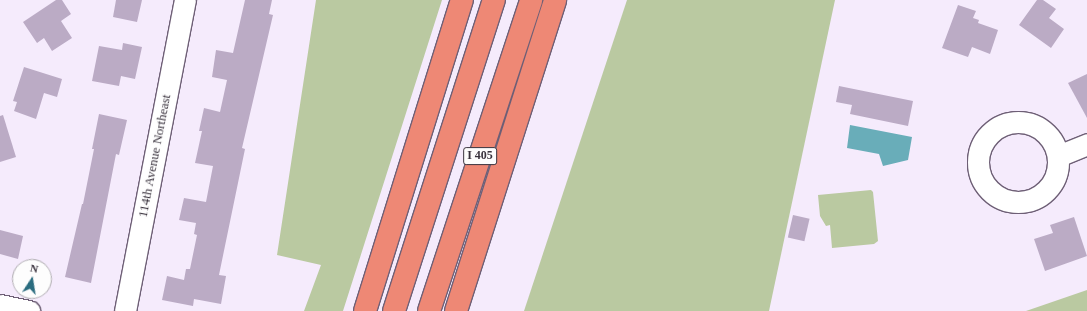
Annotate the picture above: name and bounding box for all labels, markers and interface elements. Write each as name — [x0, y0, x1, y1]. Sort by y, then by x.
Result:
street label: 114th Avenue Northeast — [135, 93, 175, 219]
road number: I 405 — [463, 146, 497, 166]
north arrow — [12, 259, 52, 299]
text: N — [29, 262, 39, 275]

